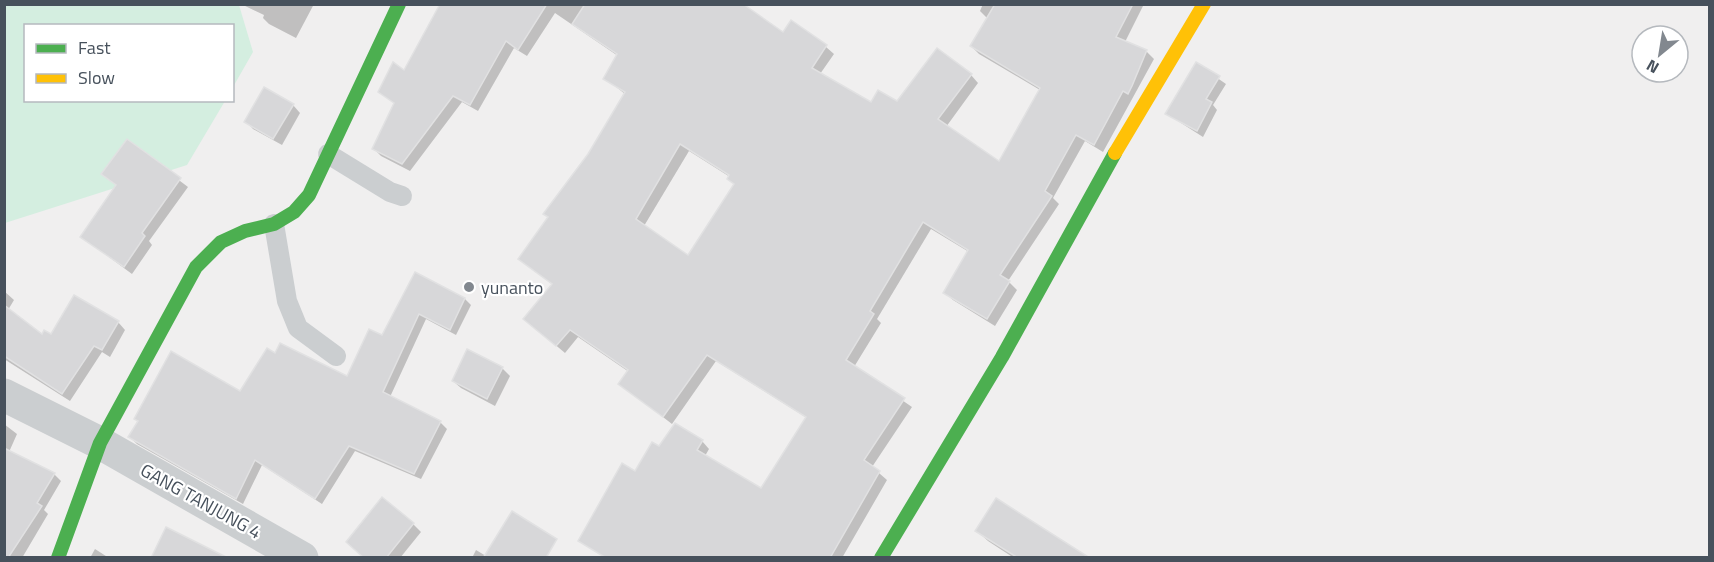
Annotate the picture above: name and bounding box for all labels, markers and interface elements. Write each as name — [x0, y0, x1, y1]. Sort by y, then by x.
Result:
legend — [24, 24, 234, 102]
north arrow — [1630, 24, 1690, 84]
text: Fast — [78, 34, 111, 61]
text: N — [1642, 54, 1663, 80]
text: Slow — [78, 64, 115, 91]
place label: yunanto — [481, 274, 543, 301]
marker: yunanto — [462, 280, 476, 294]
street label: GANG TANJUNG 4 — [136, 457, 266, 545]

